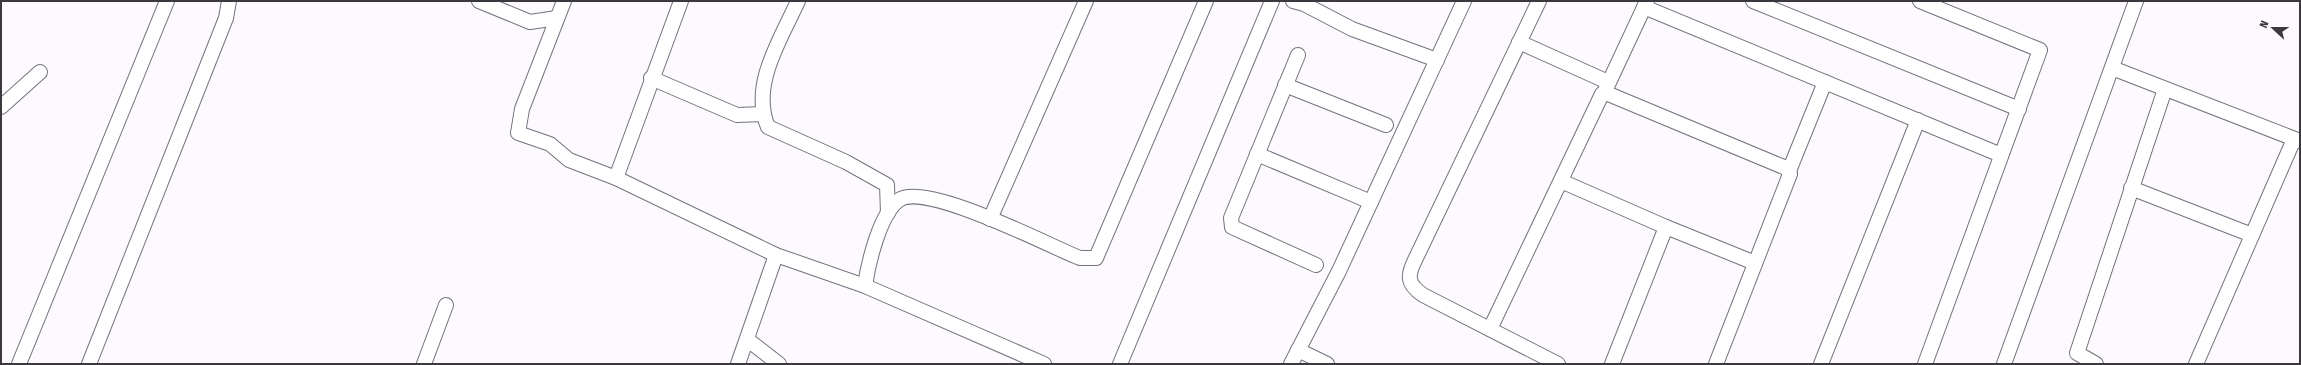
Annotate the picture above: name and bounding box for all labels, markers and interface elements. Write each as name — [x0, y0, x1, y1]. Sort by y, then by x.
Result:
north arrow — [2253, 8, 2293, 48]
text: N — [2257, 19, 2271, 30]

